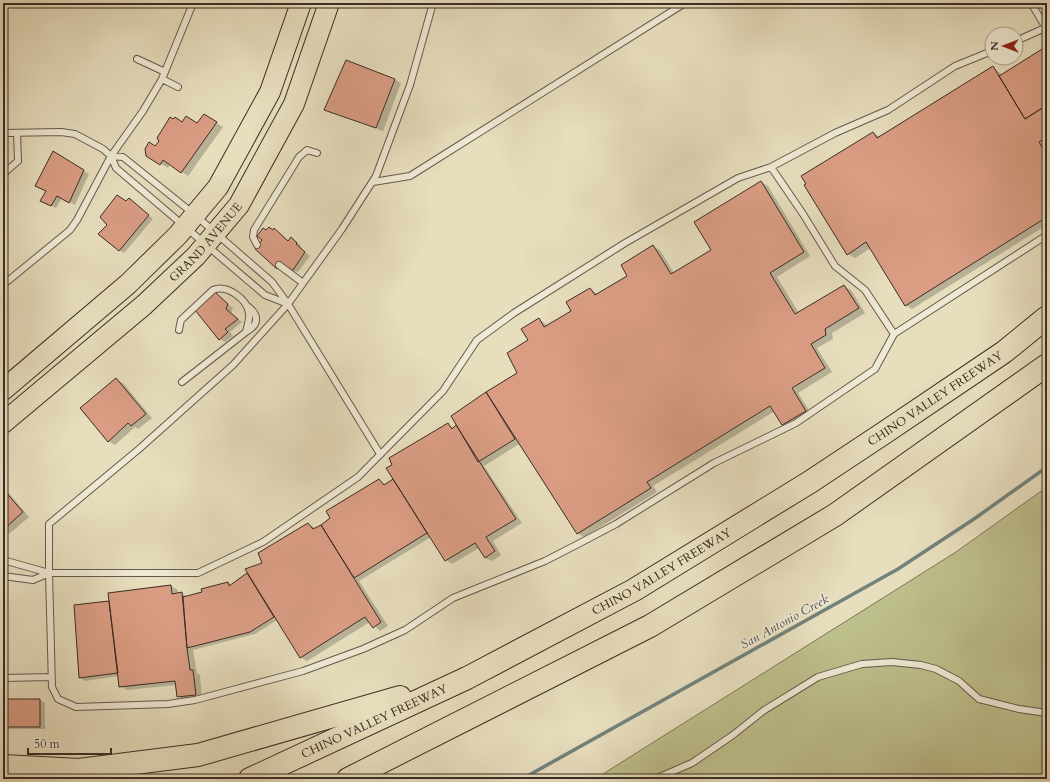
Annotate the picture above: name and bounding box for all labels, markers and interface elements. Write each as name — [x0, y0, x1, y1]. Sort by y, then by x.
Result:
north arrow — [984, 26, 1024, 66]
text: N — [987, 41, 1002, 51]
street label: GRAND AVENUE — [166, 199, 246, 285]
street label: CHINO VALLEY FREEWAY — [865, 347, 1006, 450]
street label: CHINO VALLEY FREEWAY — [589, 524, 734, 619]
water label: San Antonio Creek — [737, 590, 832, 654]
street label: CHINO VALLEY FREEWAY — [299, 680, 450, 762]
scale bar — [28, 730, 111, 756]
text: 50 m — [34, 736, 61, 752]

